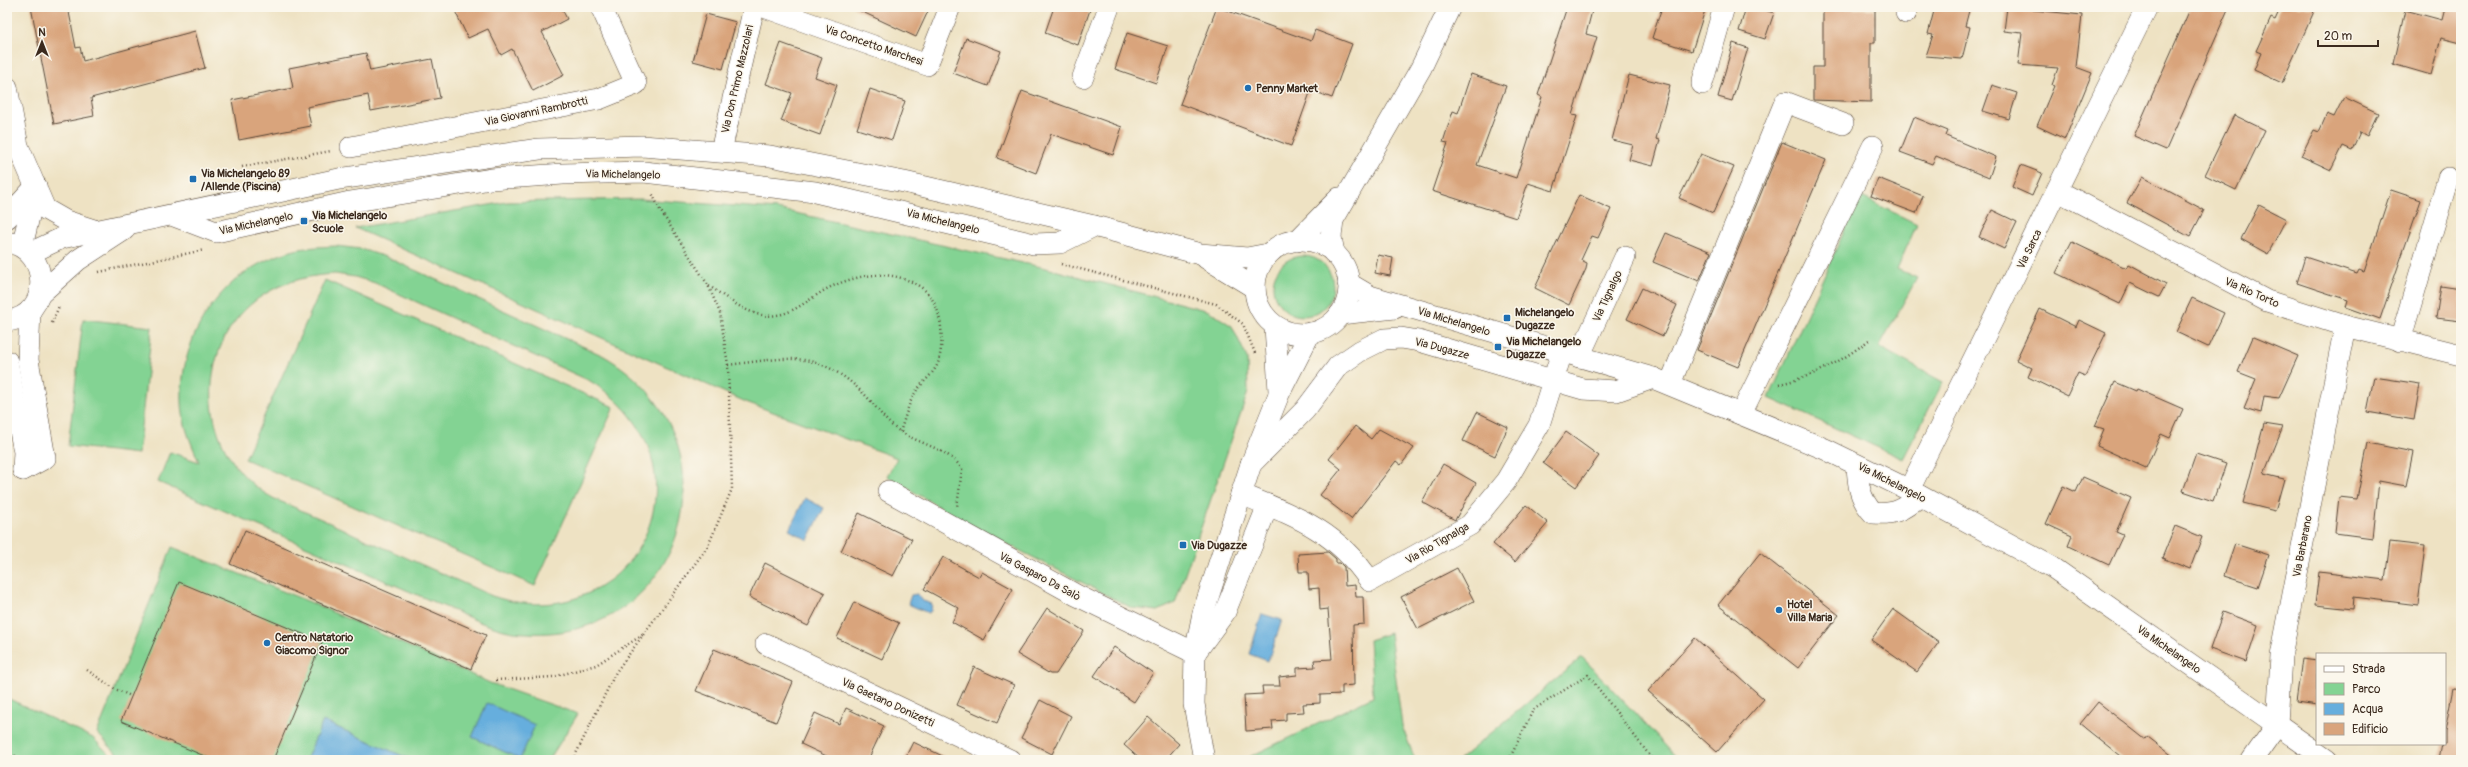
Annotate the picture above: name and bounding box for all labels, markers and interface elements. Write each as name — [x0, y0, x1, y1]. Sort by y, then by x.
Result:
north arrow — [22, 22, 62, 62]
scale bar — [2318, 22, 2378, 48]
street label: Via Concetto Marchesi — [823, 23, 925, 68]
street label: Via Don Primo Mazzolari — [719, 24, 756, 135]
text: N — [38, 26, 46, 39]
text: 20 m — [2324, 29, 2353, 44]
place label: Penny Market — [1256, 82, 1319, 95]
marker: Penny Market — [1243, 83, 1253, 93]
street label: Via Giovanni Rambrotti — [483, 94, 589, 129]
place label: Via Michelangelo 89 /Allende (Piscina) — [201, 167, 290, 193]
street label: Via Michelangelo — [585, 167, 661, 182]
marker: Via Michelangelo 89 /Allende (Piscina) — [188, 174, 198, 184]
street label: Via Michelangelo — [905, 206, 981, 237]
street label: Via Michelangelo — [218, 209, 294, 238]
place label: Via Michelangelo Scuole — [312, 209, 387, 235]
marker: Via Michelangelo Scuole — [299, 216, 309, 226]
street label: Via Sarca — [2014, 227, 2045, 271]
street label: Via Tignalgo — [1590, 268, 1625, 324]
street label: Via Rio Torto — [2222, 275, 2281, 310]
street label: Via Michelangelo — [1416, 304, 1492, 339]
place label: Michelangelo Dugazze — [1515, 306, 1574, 332]
marker: Michelangelo Dugazze — [1502, 313, 1512, 323]
street label: Via Dugazze — [1413, 335, 1471, 362]
place label: Via Michelangelo Dugazze — [1506, 335, 1581, 361]
marker: Via Michelangelo Dugazze — [1493, 342, 1503, 352]
street label: Via Michelangelo — [1855, 460, 1928, 505]
street label: Via Barbarano — [2290, 514, 2315, 578]
street label: Via Rio Tignalga — [1403, 520, 1471, 567]
place label: Via Dugazze — [1191, 539, 1247, 552]
marker: Via Dugazze — [1178, 540, 1188, 550]
street label: Via Gasparo Da Salò — [997, 550, 1083, 603]
place label: Hotel Villa Maria — [1787, 598, 1832, 624]
marker: Hotel Villa Maria — [1774, 605, 1784, 615]
street label: Via Michelangelo — [2134, 623, 2203, 676]
place label: Centro Natatorio Giacomo Signor — [275, 631, 353, 657]
marker: Centro Natatorio Giacomo Signor — [262, 638, 272, 648]
legend — [2316, 653, 2446, 745]
text: Strada — [2352, 662, 2386, 677]
street label: Via Gaetano Donizetti — [839, 675, 936, 730]
text: Parco — [2352, 682, 2381, 697]
text: Acqua — [2352, 702, 2384, 717]
text: Edificio — [2352, 722, 2388, 737]

